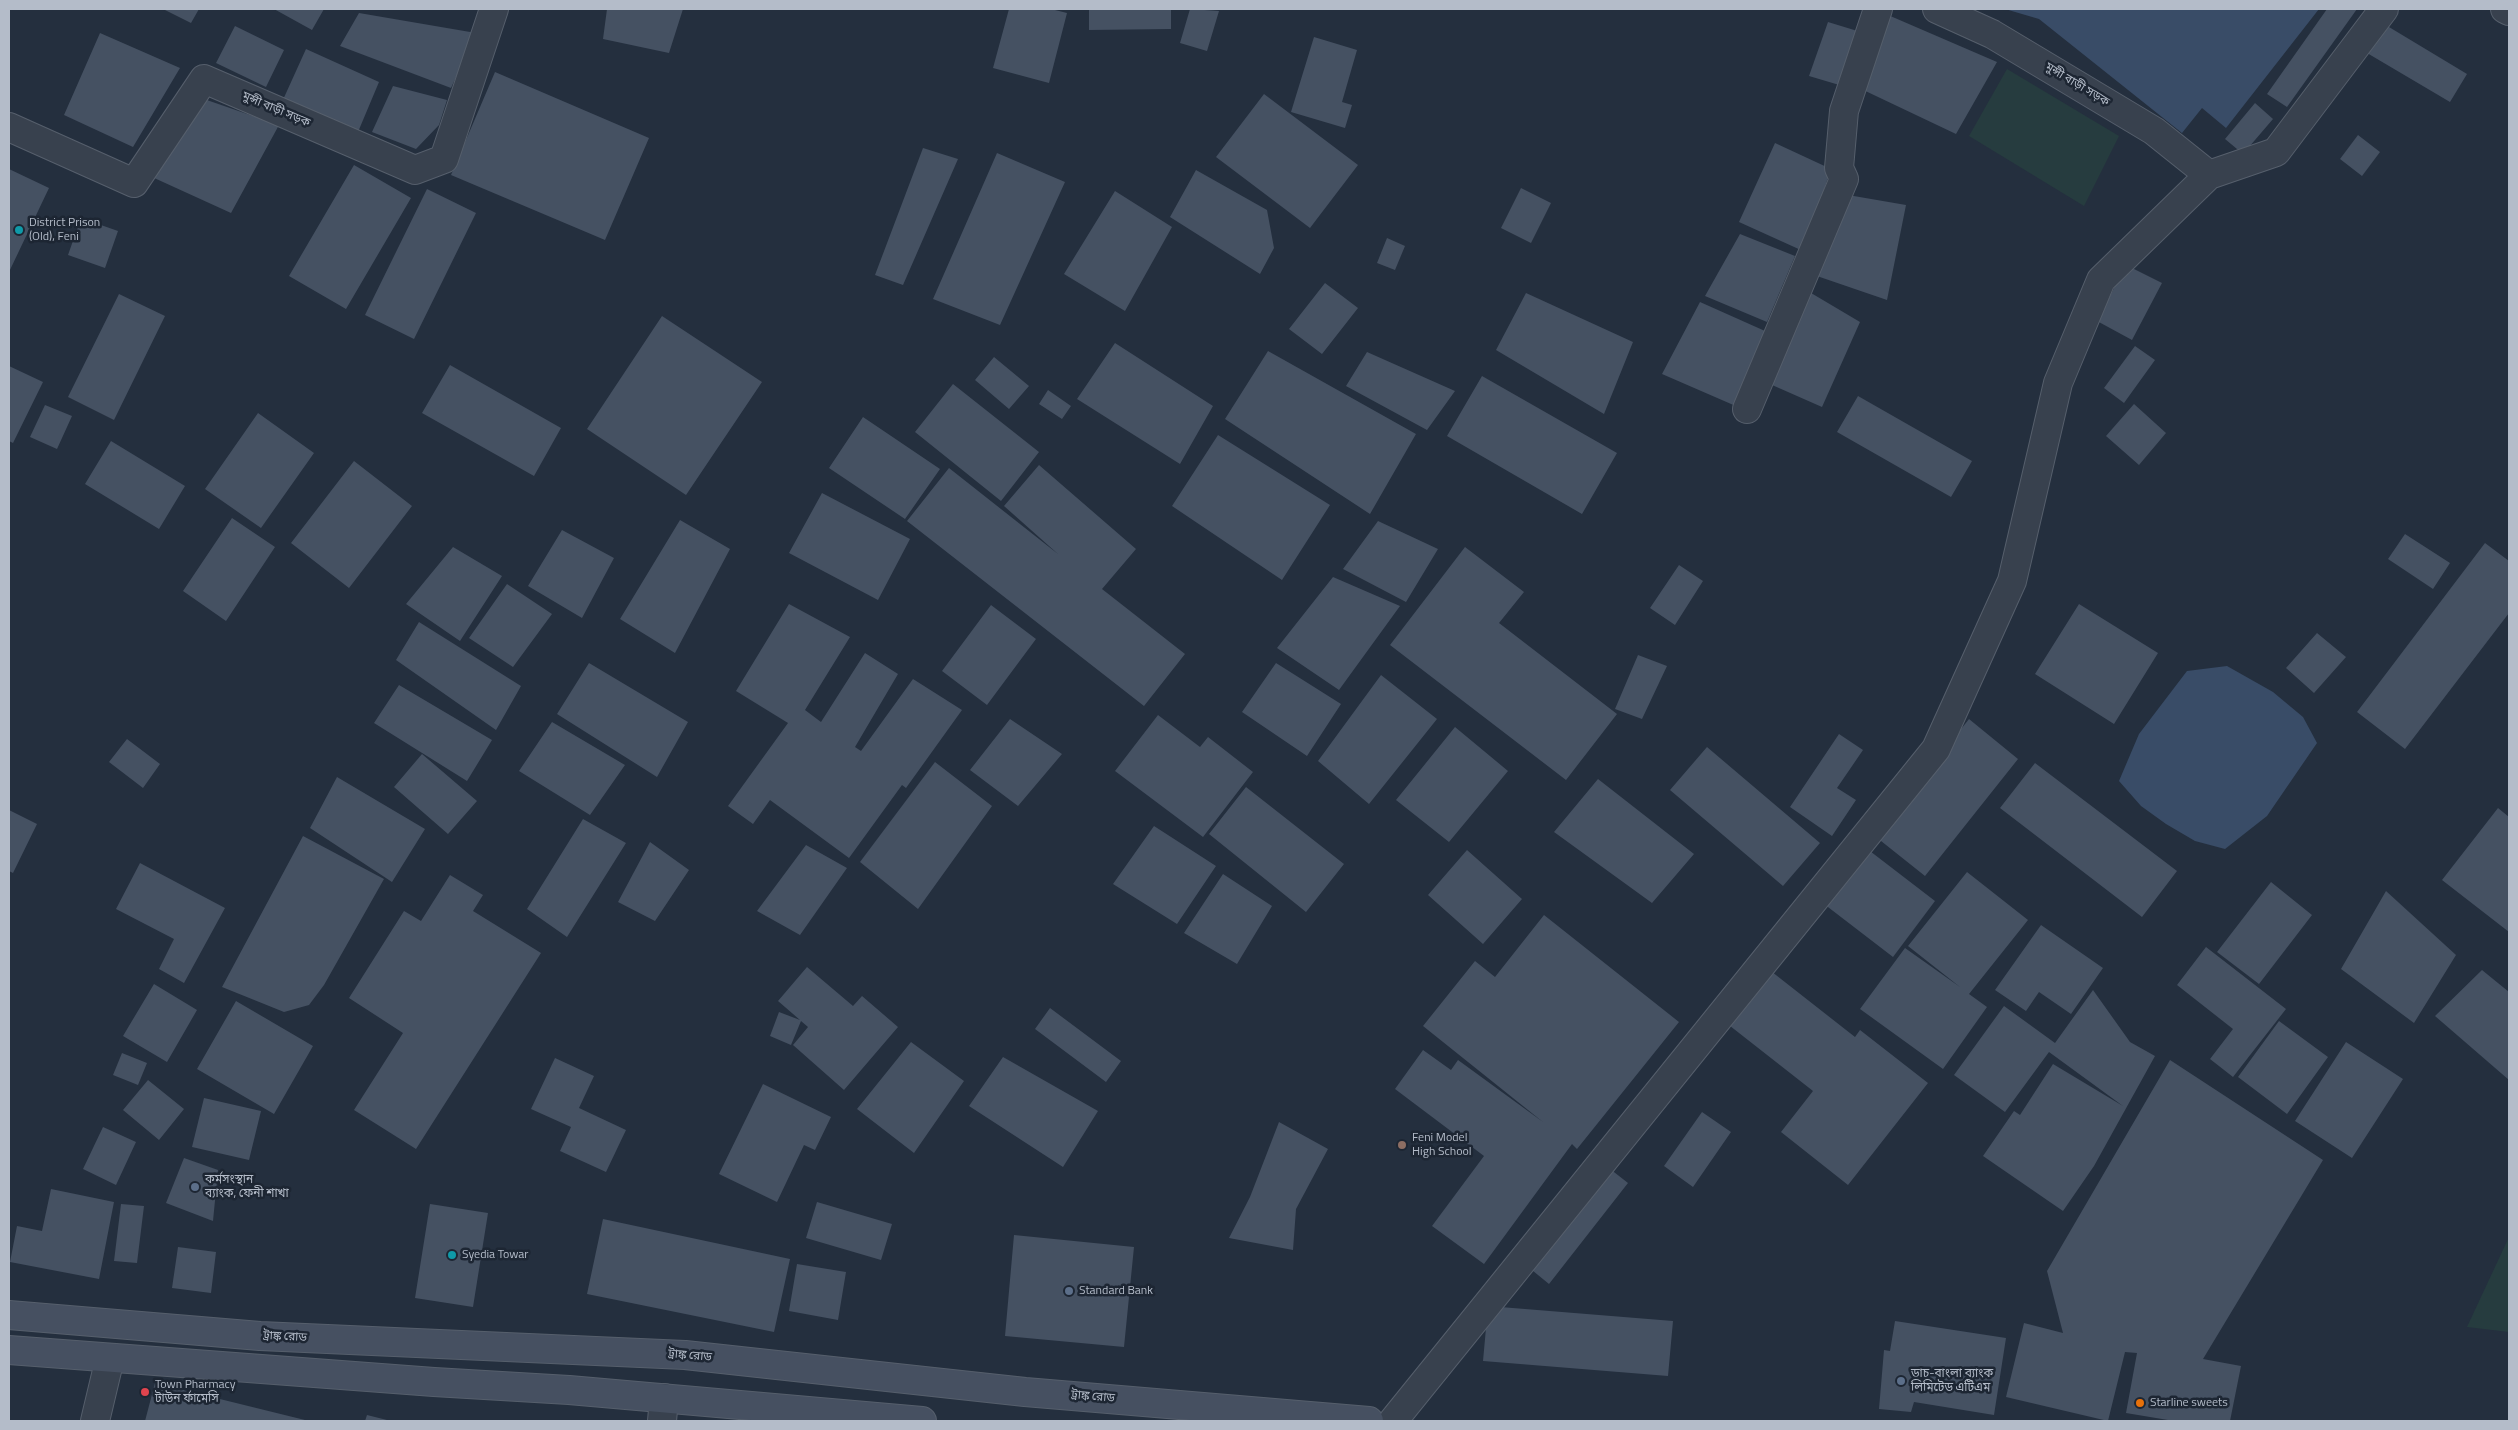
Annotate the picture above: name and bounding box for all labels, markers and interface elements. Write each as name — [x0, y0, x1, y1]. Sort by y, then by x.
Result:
street label: মুন্সী বাড়ী সড়ক — [2042, 60, 2112, 110]
street label: মুন্সী বাড়ী সড়ক — [240, 89, 312, 131]
place label: District Prison (Old), Feni — [29, 216, 100, 244]
marker: District Prison (Old), Feni — [13, 224, 25, 236]
place label: Feni Model High School — [1412, 1131, 1472, 1159]
marker: Feni Model High School — [1396, 1139, 1408, 1151]
place label: কর্মসংস্থান ব্যাংক, ফেনী শাখা — [205, 1173, 289, 1201]
marker: কর্মসংস্থান ব্যাংক, ফেনী শাখা — [189, 1181, 201, 1193]
place label: Syedia Towar — [462, 1248, 529, 1262]
marker: Syedia Towar — [446, 1249, 458, 1261]
place label: Standard Bank — [1079, 1284, 1153, 1298]
marker: Standard Bank — [1063, 1285, 1075, 1297]
street label: ট্রাঙ্ক রোড — [263, 1329, 307, 1345]
street label: ট্রাঙ্ক রোড — [667, 1347, 713, 1365]
place label: ডাচ-বাংলা ব্যাংক লিমিটেড এটিএম — [1911, 1367, 1993, 1395]
marker: ডাচ-বাংলা ব্যাংক লিমিটেড এটিএম — [1895, 1375, 1907, 1387]
place label: Town Pharmacy টাউন র্ফামেসি — [155, 1378, 236, 1406]
marker: Town Pharmacy টাউন র্ফামেসি — [139, 1386, 151, 1398]
street label: ট্রাঙ্ক রোড — [1070, 1388, 1116, 1406]
place label: Starline sweets — [2150, 1396, 2228, 1410]
marker: Starline sweets — [2134, 1397, 2146, 1409]

